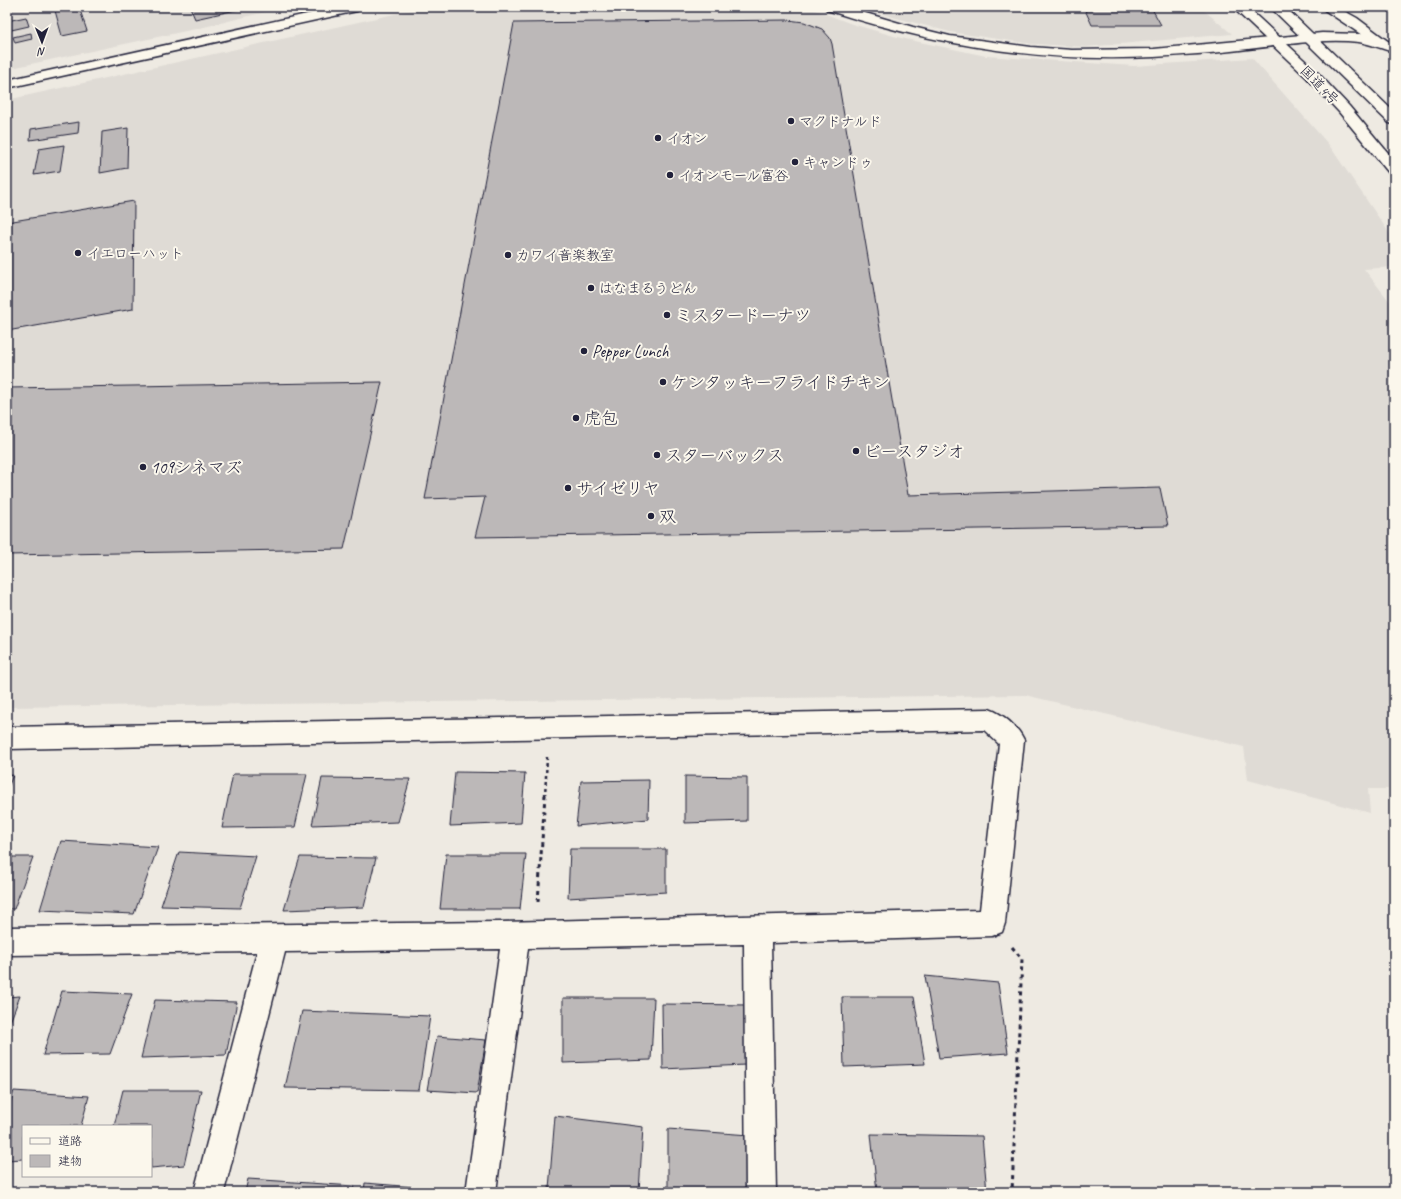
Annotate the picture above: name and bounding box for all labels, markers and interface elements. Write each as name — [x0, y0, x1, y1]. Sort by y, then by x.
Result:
north arrow — [22, 22, 62, 62]
text: N — [36, 45, 46, 59]
street label: 国道4号 — [1297, 62, 1343, 109]
place label: マクドナルド — [799, 113, 882, 130]
marker: マクドナルド — [786, 116, 796, 126]
place label: イオン — [666, 130, 707, 147]
marker: イオン — [653, 133, 663, 143]
place label: キャンドゥ — [803, 154, 873, 171]
marker: キャンドゥ — [790, 157, 800, 167]
place label: イオンモール富谷 — [678, 167, 789, 184]
marker: イオンモール富谷 — [665, 170, 675, 180]
place label: イエローハット — [86, 245, 184, 262]
place label: カワイ音楽教室 — [516, 247, 614, 264]
marker: イエローハット — [73, 248, 83, 258]
marker: カワイ音楽教室 — [503, 250, 513, 260]
place label: はなまるうどん — [599, 280, 697, 297]
marker: はなまるうどん — [586, 283, 596, 293]
place label: ミスタードーナツ — [675, 305, 811, 326]
marker: ミスタードーナツ — [662, 310, 672, 320]
place label: Pepper Lunch — [592, 341, 669, 362]
marker: Pepper Lunch — [579, 346, 589, 356]
place label: ケンタッキーフライドチキン — [671, 372, 890, 393]
marker: ケンタッキーフライドチキン — [658, 377, 668, 387]
place label: 虎包 — [584, 408, 618, 429]
marker: 虎包 — [571, 413, 581, 423]
place label: ビースタジオ — [864, 441, 964, 462]
place label: スターバックス — [665, 445, 784, 466]
marker: ビースタジオ — [851, 446, 861, 456]
marker: スターバックス — [652, 450, 662, 460]
place label: 109シネマズ — [151, 457, 242, 478]
marker: 109シネマズ — [138, 462, 148, 472]
place label: サイゼリヤ — [576, 478, 660, 499]
marker: サイゼリヤ — [563, 483, 573, 493]
place label: 双 — [659, 506, 676, 527]
marker: 双 — [646, 511, 656, 521]
legend — [22, 1125, 152, 1177]
text: 道路 — [58, 1133, 82, 1149]
text: 建物 — [58, 1153, 82, 1169]

